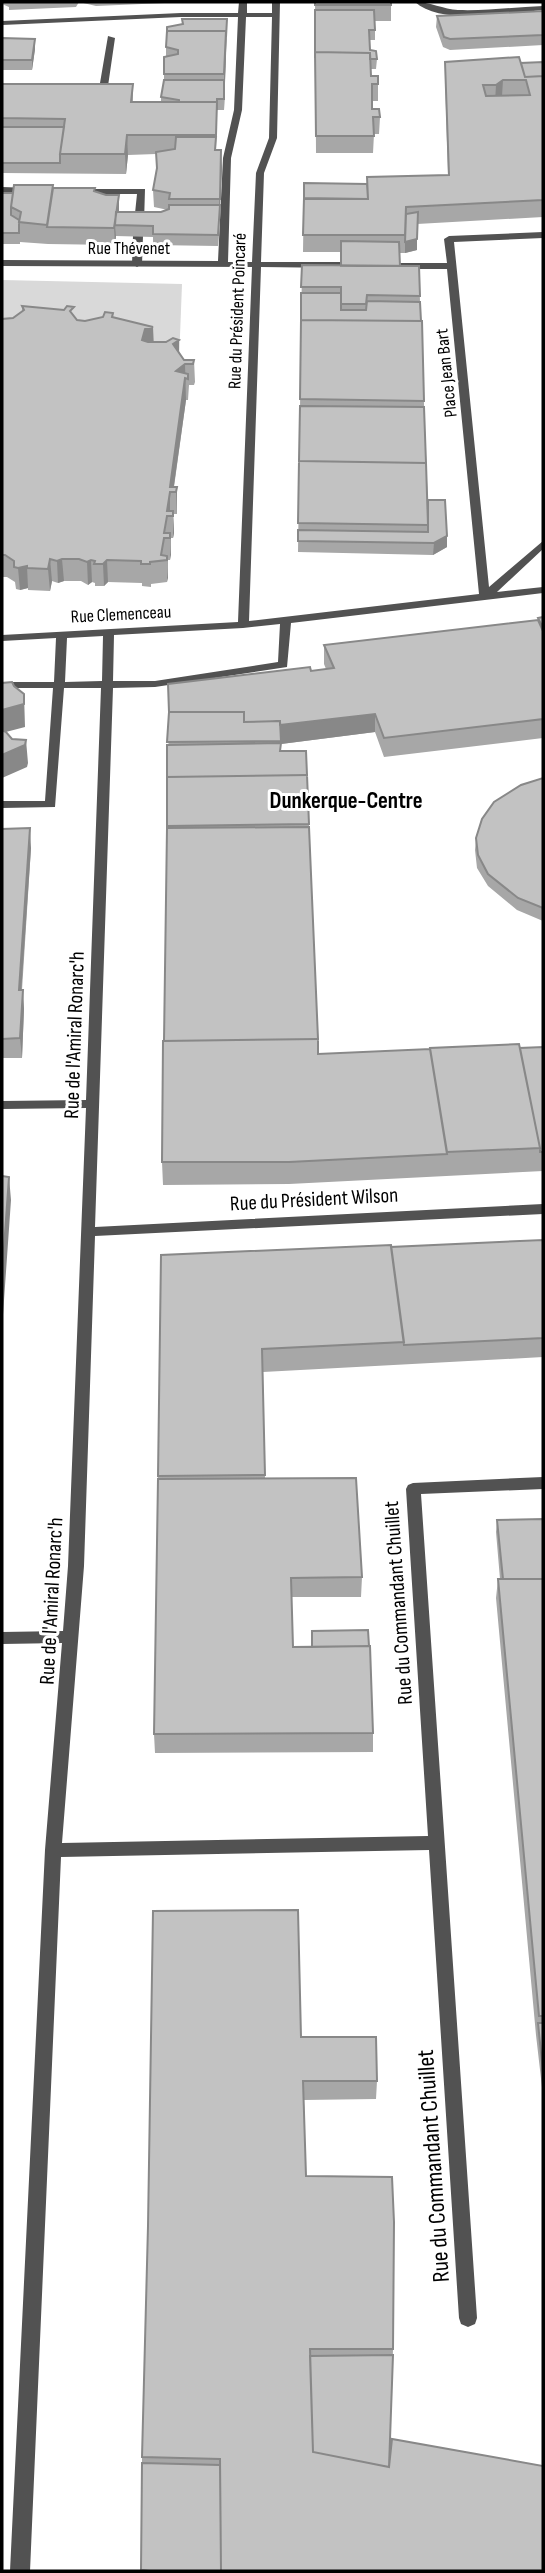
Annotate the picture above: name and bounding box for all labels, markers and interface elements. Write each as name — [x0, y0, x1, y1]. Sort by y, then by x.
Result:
street label: Rue du Président Poincaré — [224, 232, 251, 390]
street label: Rue Thévenet — [88, 238, 171, 259]
street label: Place Jean Bart — [431, 327, 462, 418]
street label: Rue Clemenceau — [70, 601, 172, 628]
district label: Dunkerque-Centre — [270, 787, 422, 815]
street label: Rue de l'Amiral Ronarc'h — [59, 951, 90, 1119]
street label: Rue du Président Wilson — [229, 1183, 399, 1216]
street label: Rue du Commandant Chuillet — [379, 1500, 418, 1706]
street label: Rue de l'Amiral Ronarc'h — [35, 1517, 68, 1685]
street label: Rue du Commandant Chuillet — [411, 2049, 456, 2283]

